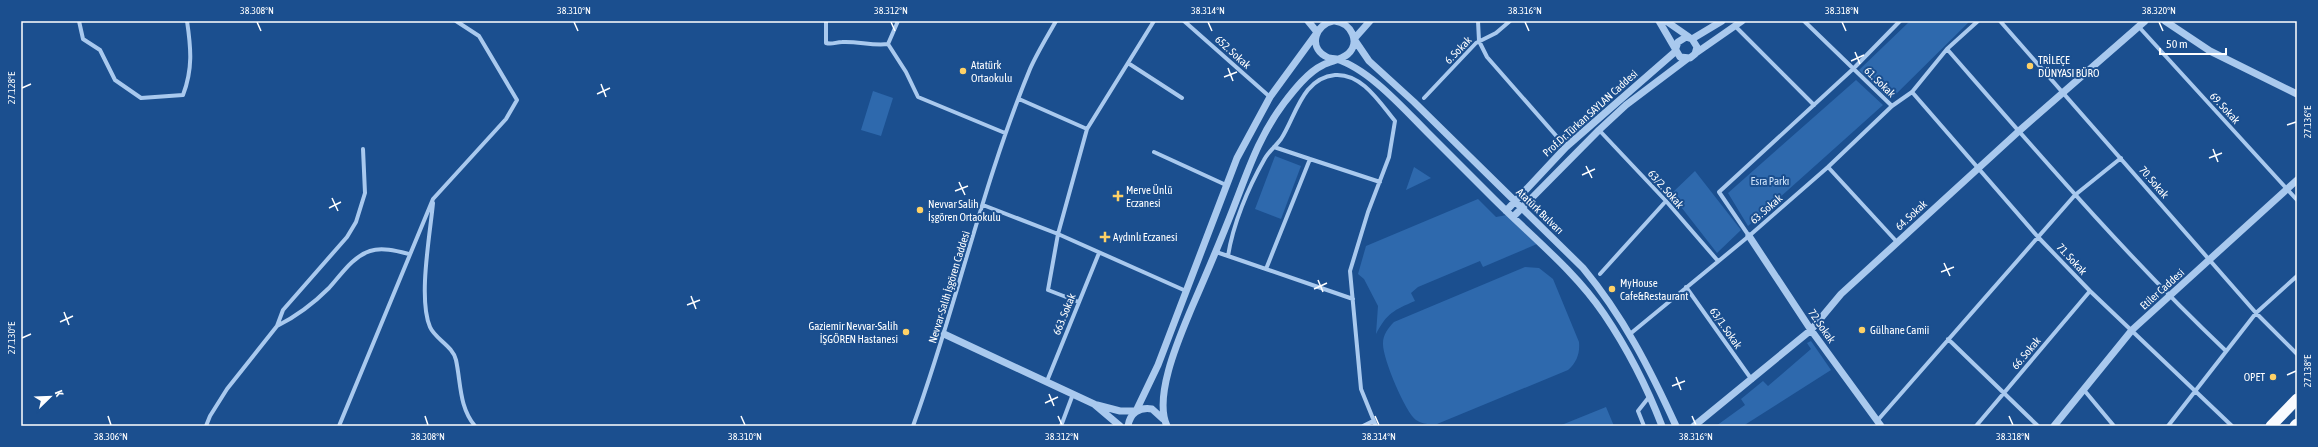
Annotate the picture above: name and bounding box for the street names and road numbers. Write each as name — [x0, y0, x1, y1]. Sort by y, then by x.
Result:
street label: 652. Sokak — [1213, 33, 1253, 71]
street label: 6. Sokak — [1442, 34, 1474, 66]
street label: 61. Sokak — [1862, 64, 1898, 100]
street label: Prof.Dr.Türkan SAYLAN Caddesi — [1540, 67, 1640, 159]
street label: 69. Sokak — [2208, 90, 2243, 126]
street label: 70. Sokak — [2137, 164, 2171, 201]
street label: 63/2. Sokak — [1646, 167, 1686, 211]
street label: Atatürk Bulvarı — [1514, 186, 1566, 236]
street label: 63. Sokak — [1748, 192, 1785, 226]
street label: 64. Sokak — [1893, 197, 1929, 232]
street label: Nevvar-Salih İşgören Caddesi — [926, 229, 972, 345]
street label: 71. Sokak — [2055, 241, 2090, 277]
street label: Etiler Caddesi — [2138, 266, 2186, 312]
street label: 663. Sokak — [1050, 291, 1078, 336]
street label: 63/1. Sokak — [1708, 305, 1745, 351]
street label: 72. Sokak — [1806, 307, 1838, 345]
street label: 66. Sokak — [2009, 334, 2043, 372]

